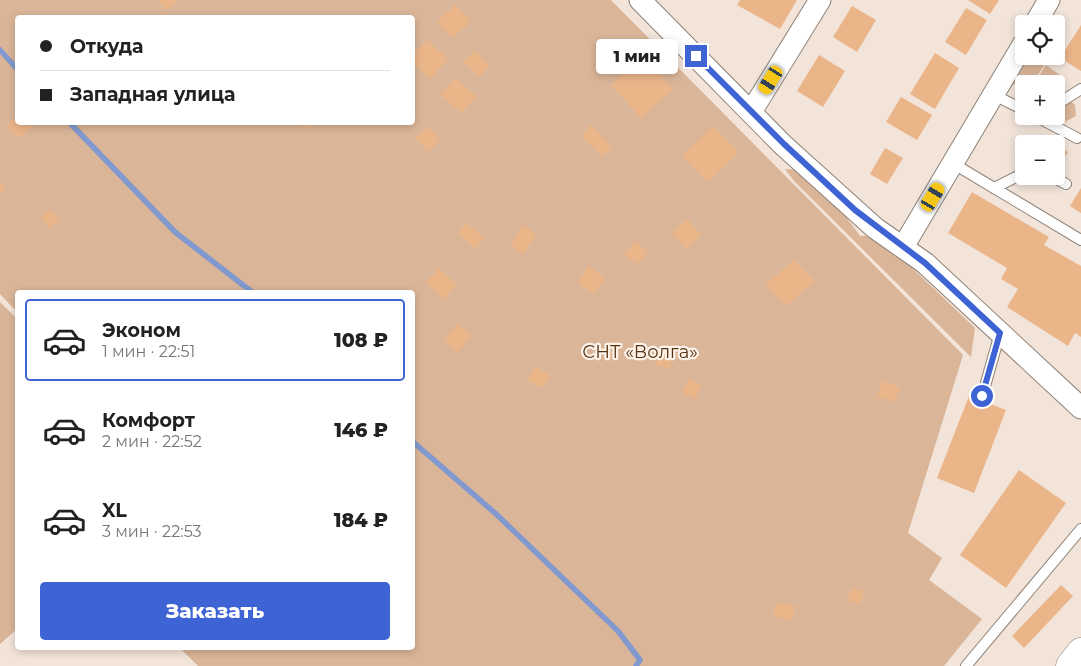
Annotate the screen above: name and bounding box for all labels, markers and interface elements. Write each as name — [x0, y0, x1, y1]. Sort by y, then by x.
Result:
map controls — [1015, 15, 1065, 185]
button: locate — [1015, 15, 1065, 65]
text: Откуда — [70, 35, 144, 58]
callout: 1 мин — [596, 38, 678, 74]
route end — [685, 45, 707, 67]
text: 1 мин — [613, 47, 661, 66]
car — [756, 63, 785, 97]
button: + — [1015, 75, 1065, 125]
text: Западная улица — [70, 83, 236, 106]
button: − — [1015, 135, 1065, 185]
car — [918, 180, 947, 214]
icon: car — [42, 318, 87, 363]
text: Эконом — [102, 319, 181, 342]
text: 108 ₽ — [334, 329, 388, 352]
park label: СНТ «Волга» — [582, 341, 698, 363]
text: 1 мин · 22:51 — [102, 342, 195, 361]
route start — [971, 385, 993, 407]
icon: car — [42, 408, 87, 453]
text: Комфорт — [102, 409, 195, 432]
text: 146 ₽ — [334, 419, 388, 442]
text: 2 мин · 22:52 — [102, 432, 202, 451]
icon: car — [42, 498, 87, 543]
text: XL — [102, 499, 127, 522]
text: 184 ₽ — [334, 509, 388, 532]
text: 3 мин · 22:53 — [102, 522, 202, 541]
button: Заказать — [40, 582, 390, 640]

